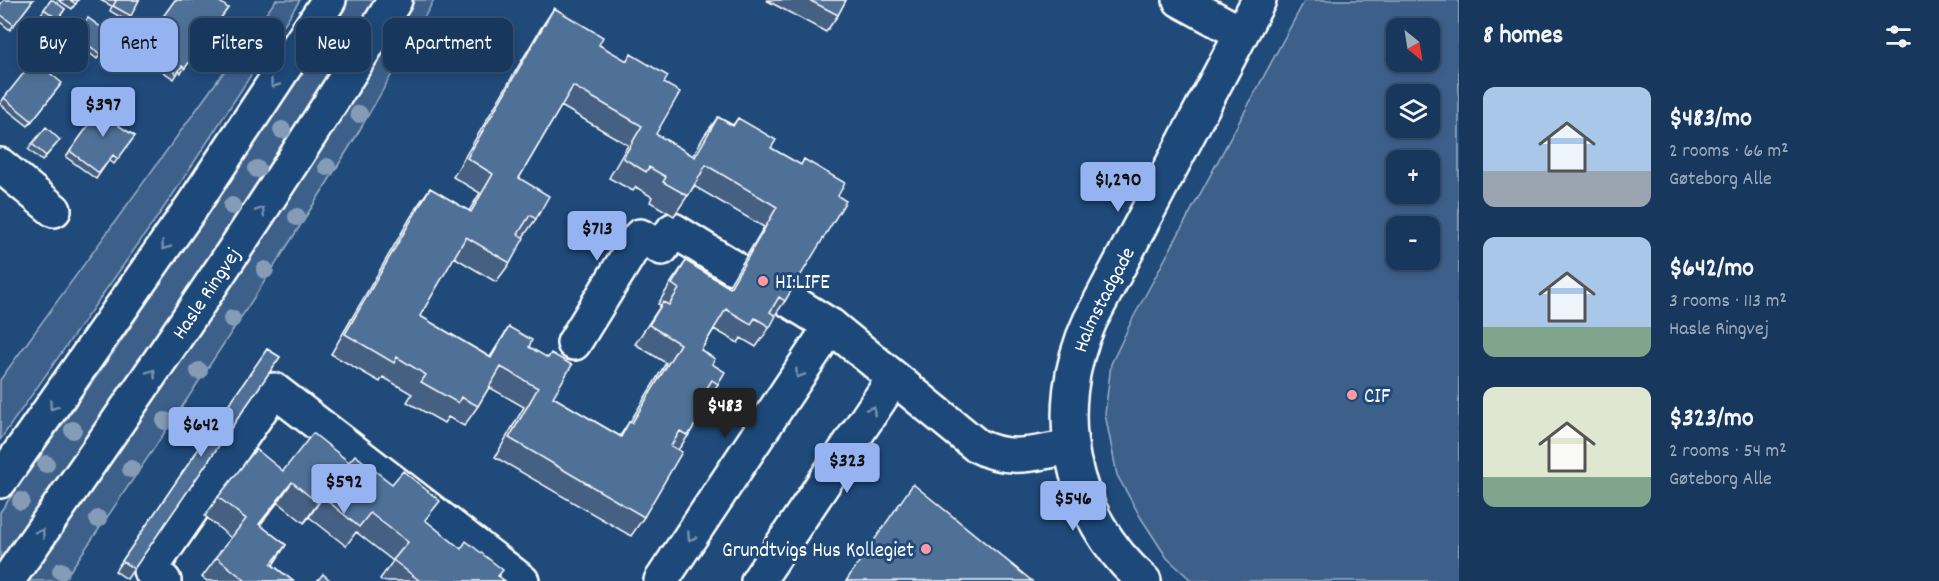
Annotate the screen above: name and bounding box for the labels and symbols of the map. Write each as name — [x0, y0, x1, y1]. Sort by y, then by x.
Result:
north arrow — [1386, 18, 1440, 72]
one-way arrow — [269, 78, 281, 88]
pin: $397 — [67, 87, 139, 138]
pin: $1,290 — [1069, 162, 1167, 213]
one-way arrow — [253, 207, 265, 217]
pin: $713 — [561, 211, 633, 262]
one-way arrow — [161, 239, 172, 250]
street label: Halmstadgade — [1067, 242, 1144, 357]
street label: Hasle Ringvej — [166, 243, 250, 346]
place label: HI:LIFE — [775, 269, 830, 299]
marker: HI:LIFE — [756, 274, 770, 288]
one-way arrow — [795, 368, 806, 379]
one-way arrow — [145, 369, 156, 380]
place label: CIF — [1364, 383, 1391, 413]
pin: $483 — [689, 388, 761, 439]
marker: CIF — [1345, 388, 1359, 402]
one-way arrow — [50, 400, 61, 411]
one-way arrow — [865, 406, 876, 417]
pin: $642 — [165, 407, 237, 458]
pin: $323 — [811, 443, 883, 494]
pin: $592 — [308, 464, 380, 515]
pin: $546 — [1037, 481, 1109, 532]
one-way arrow — [34, 529, 45, 540]
one-way arrow — [687, 530, 698, 541]
place label: Grundtvigs Hus Kollegiet — [722, 537, 914, 567]
marker: Grundtvigs Hus Kollegiet — [919, 542, 933, 556]

